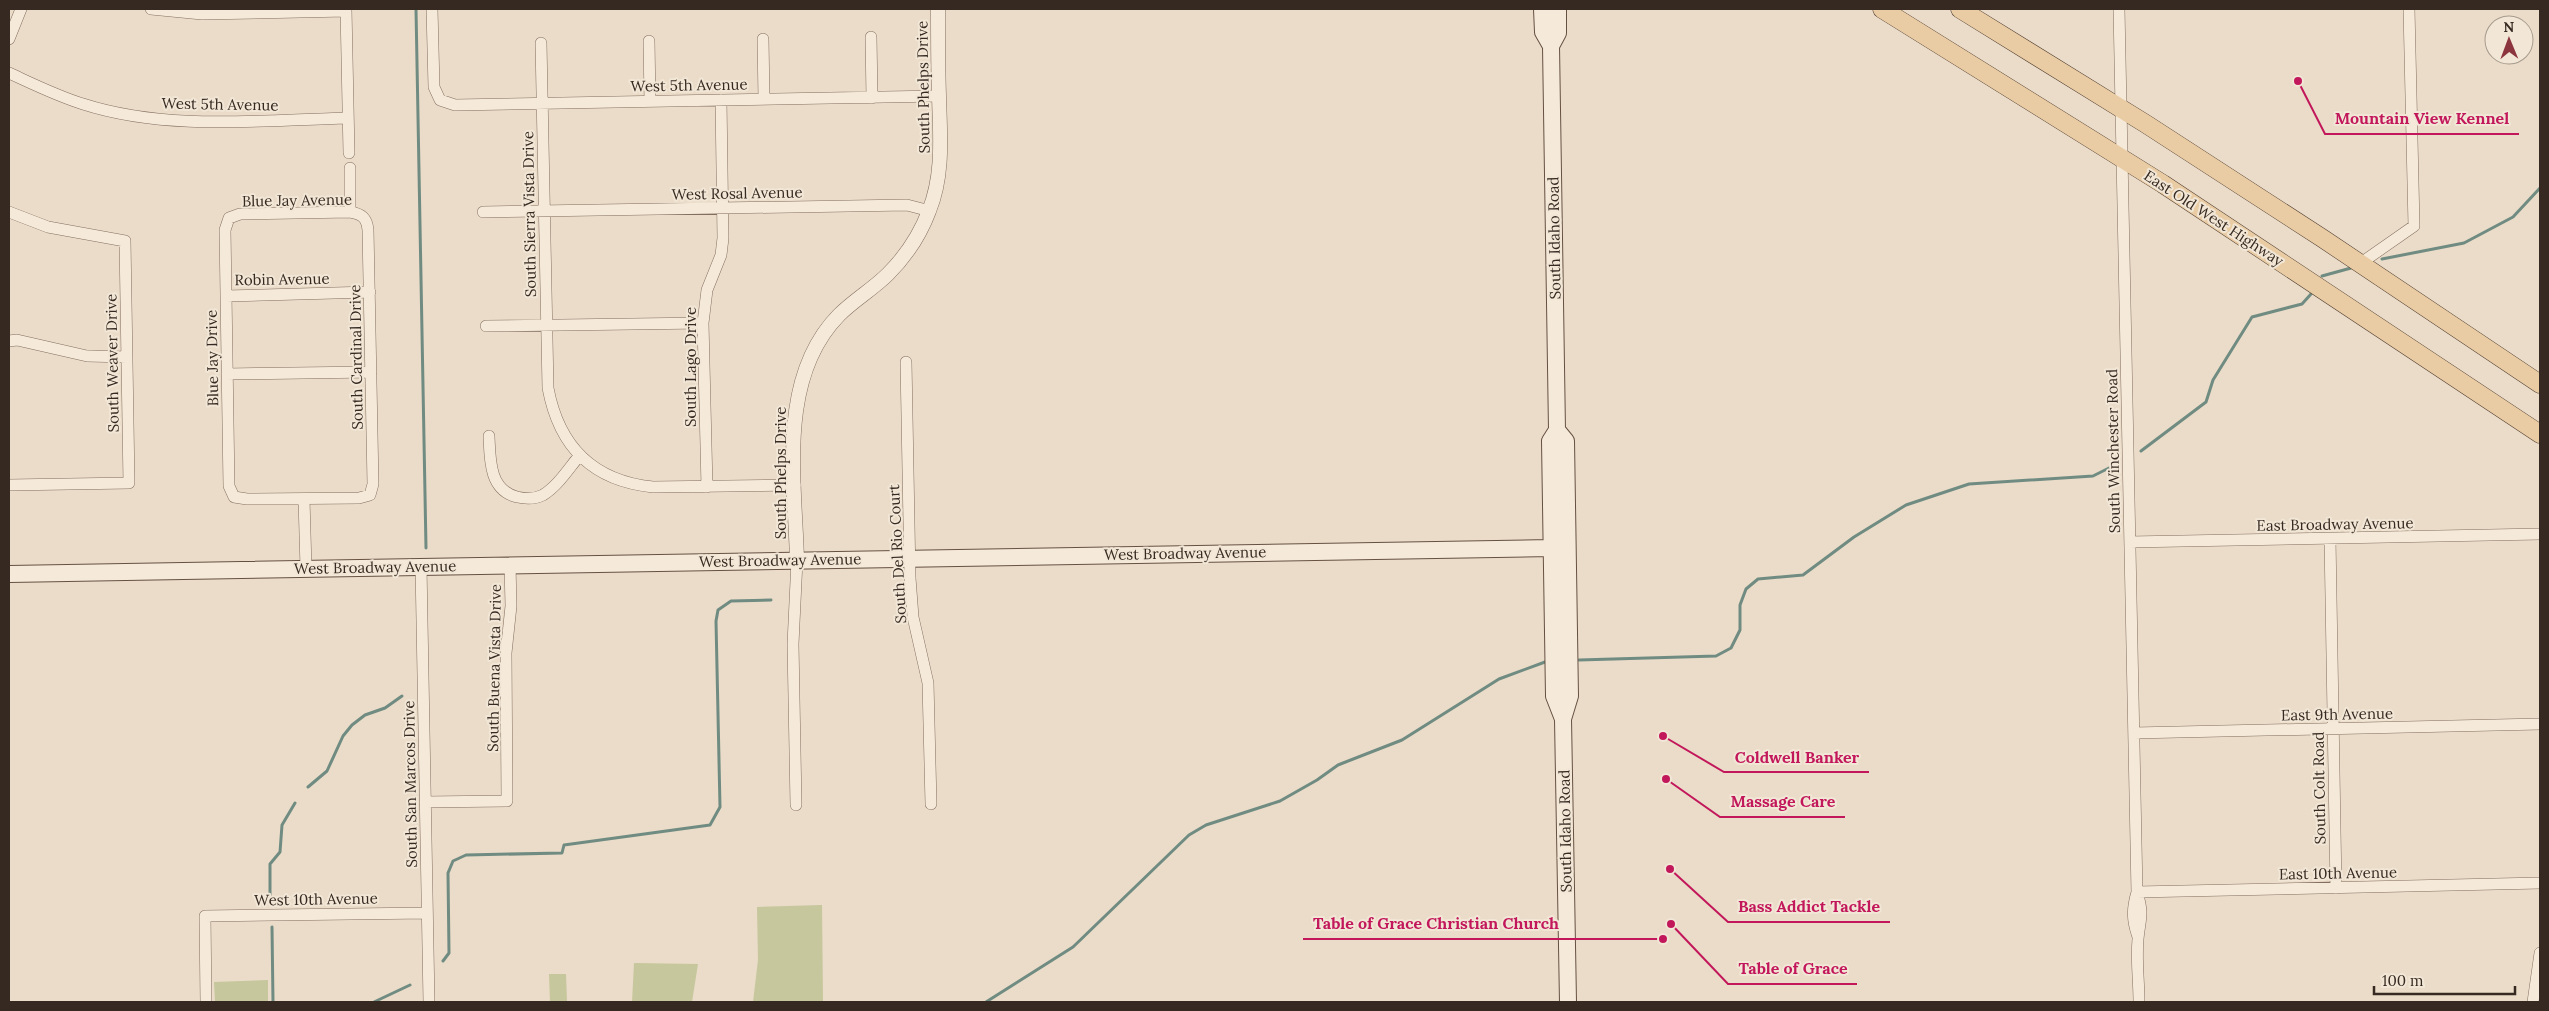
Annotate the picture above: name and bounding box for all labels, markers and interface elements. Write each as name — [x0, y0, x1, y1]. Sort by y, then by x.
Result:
north arrow — [2484, 15, 2534, 65]
text: N — [2503, 18, 2515, 36]
street label: South Phelps Drive — [912, 21, 934, 153]
street label: West 5th Avenue — [630, 74, 748, 96]
street label: West 5th Avenue — [161, 93, 279, 115]
callout: Mountain View Kennel — [2325, 103, 2519, 134]
text: Mountain View Kennel — [2335, 108, 2509, 128]
street label: South Sierra Vista Drive — [518, 131, 540, 297]
street label: East Old West Highway — [2141, 166, 2287, 270]
street label: South Idaho Road — [1543, 176, 1565, 300]
street label: West Rosal Avenue — [671, 182, 803, 204]
street label: Blue Jay Avenue — [242, 190, 352, 210]
street label: Robin Avenue — [234, 269, 330, 289]
street label: South Cardinal Drive — [345, 284, 367, 430]
street label: South Weaver Drive — [101, 294, 123, 432]
street label: South Lago Drive — [681, 307, 700, 427]
street label: Blue Jay Drive — [202, 310, 222, 406]
street label: South Winchester Road — [2102, 369, 2124, 533]
street label: South Phelps Drive — [771, 407, 790, 539]
street label: South Del Rio Court — [884, 484, 910, 624]
street label: East Broadway Avenue — [2256, 513, 2414, 535]
street label: West Broadway Avenue — [1104, 542, 1266, 564]
street label: West Broadway Avenue — [699, 549, 861, 571]
street label: West Broadway Avenue — [294, 556, 456, 578]
street label: South Buena Vista Drive — [483, 584, 505, 752]
street label: South San Marcos Drive — [399, 700, 421, 868]
street label: East 9th Avenue — [2281, 704, 2393, 724]
street label: South Colt Road — [2309, 731, 2329, 845]
callout: Coldwell Banker — [1724, 741, 1869, 772]
text: Coldwell Banker — [1735, 747, 1860, 767]
street label: South Idaho Road — [1554, 769, 1576, 893]
callout: Massage Care — [1720, 786, 1845, 817]
text: Massage Care — [1731, 791, 1836, 811]
street label: East 10th Avenue — [2279, 862, 2397, 884]
street label: West 10th Avenue — [254, 888, 378, 910]
callout: Bass Addict Tackle — [1728, 891, 1890, 922]
text: Bass Addict Tackle — [1738, 896, 1881, 916]
callout: Table of Grace Christian Church — [1303, 908, 1569, 939]
text: Table of Grace Christian Church — [1313, 913, 1559, 933]
callout: Table of Grace — [1728, 953, 1857, 984]
text: Table of Grace — [1738, 958, 1848, 978]
scale bar — [2374, 964, 2515, 996]
text: 100 m — [2382, 971, 2423, 990]

